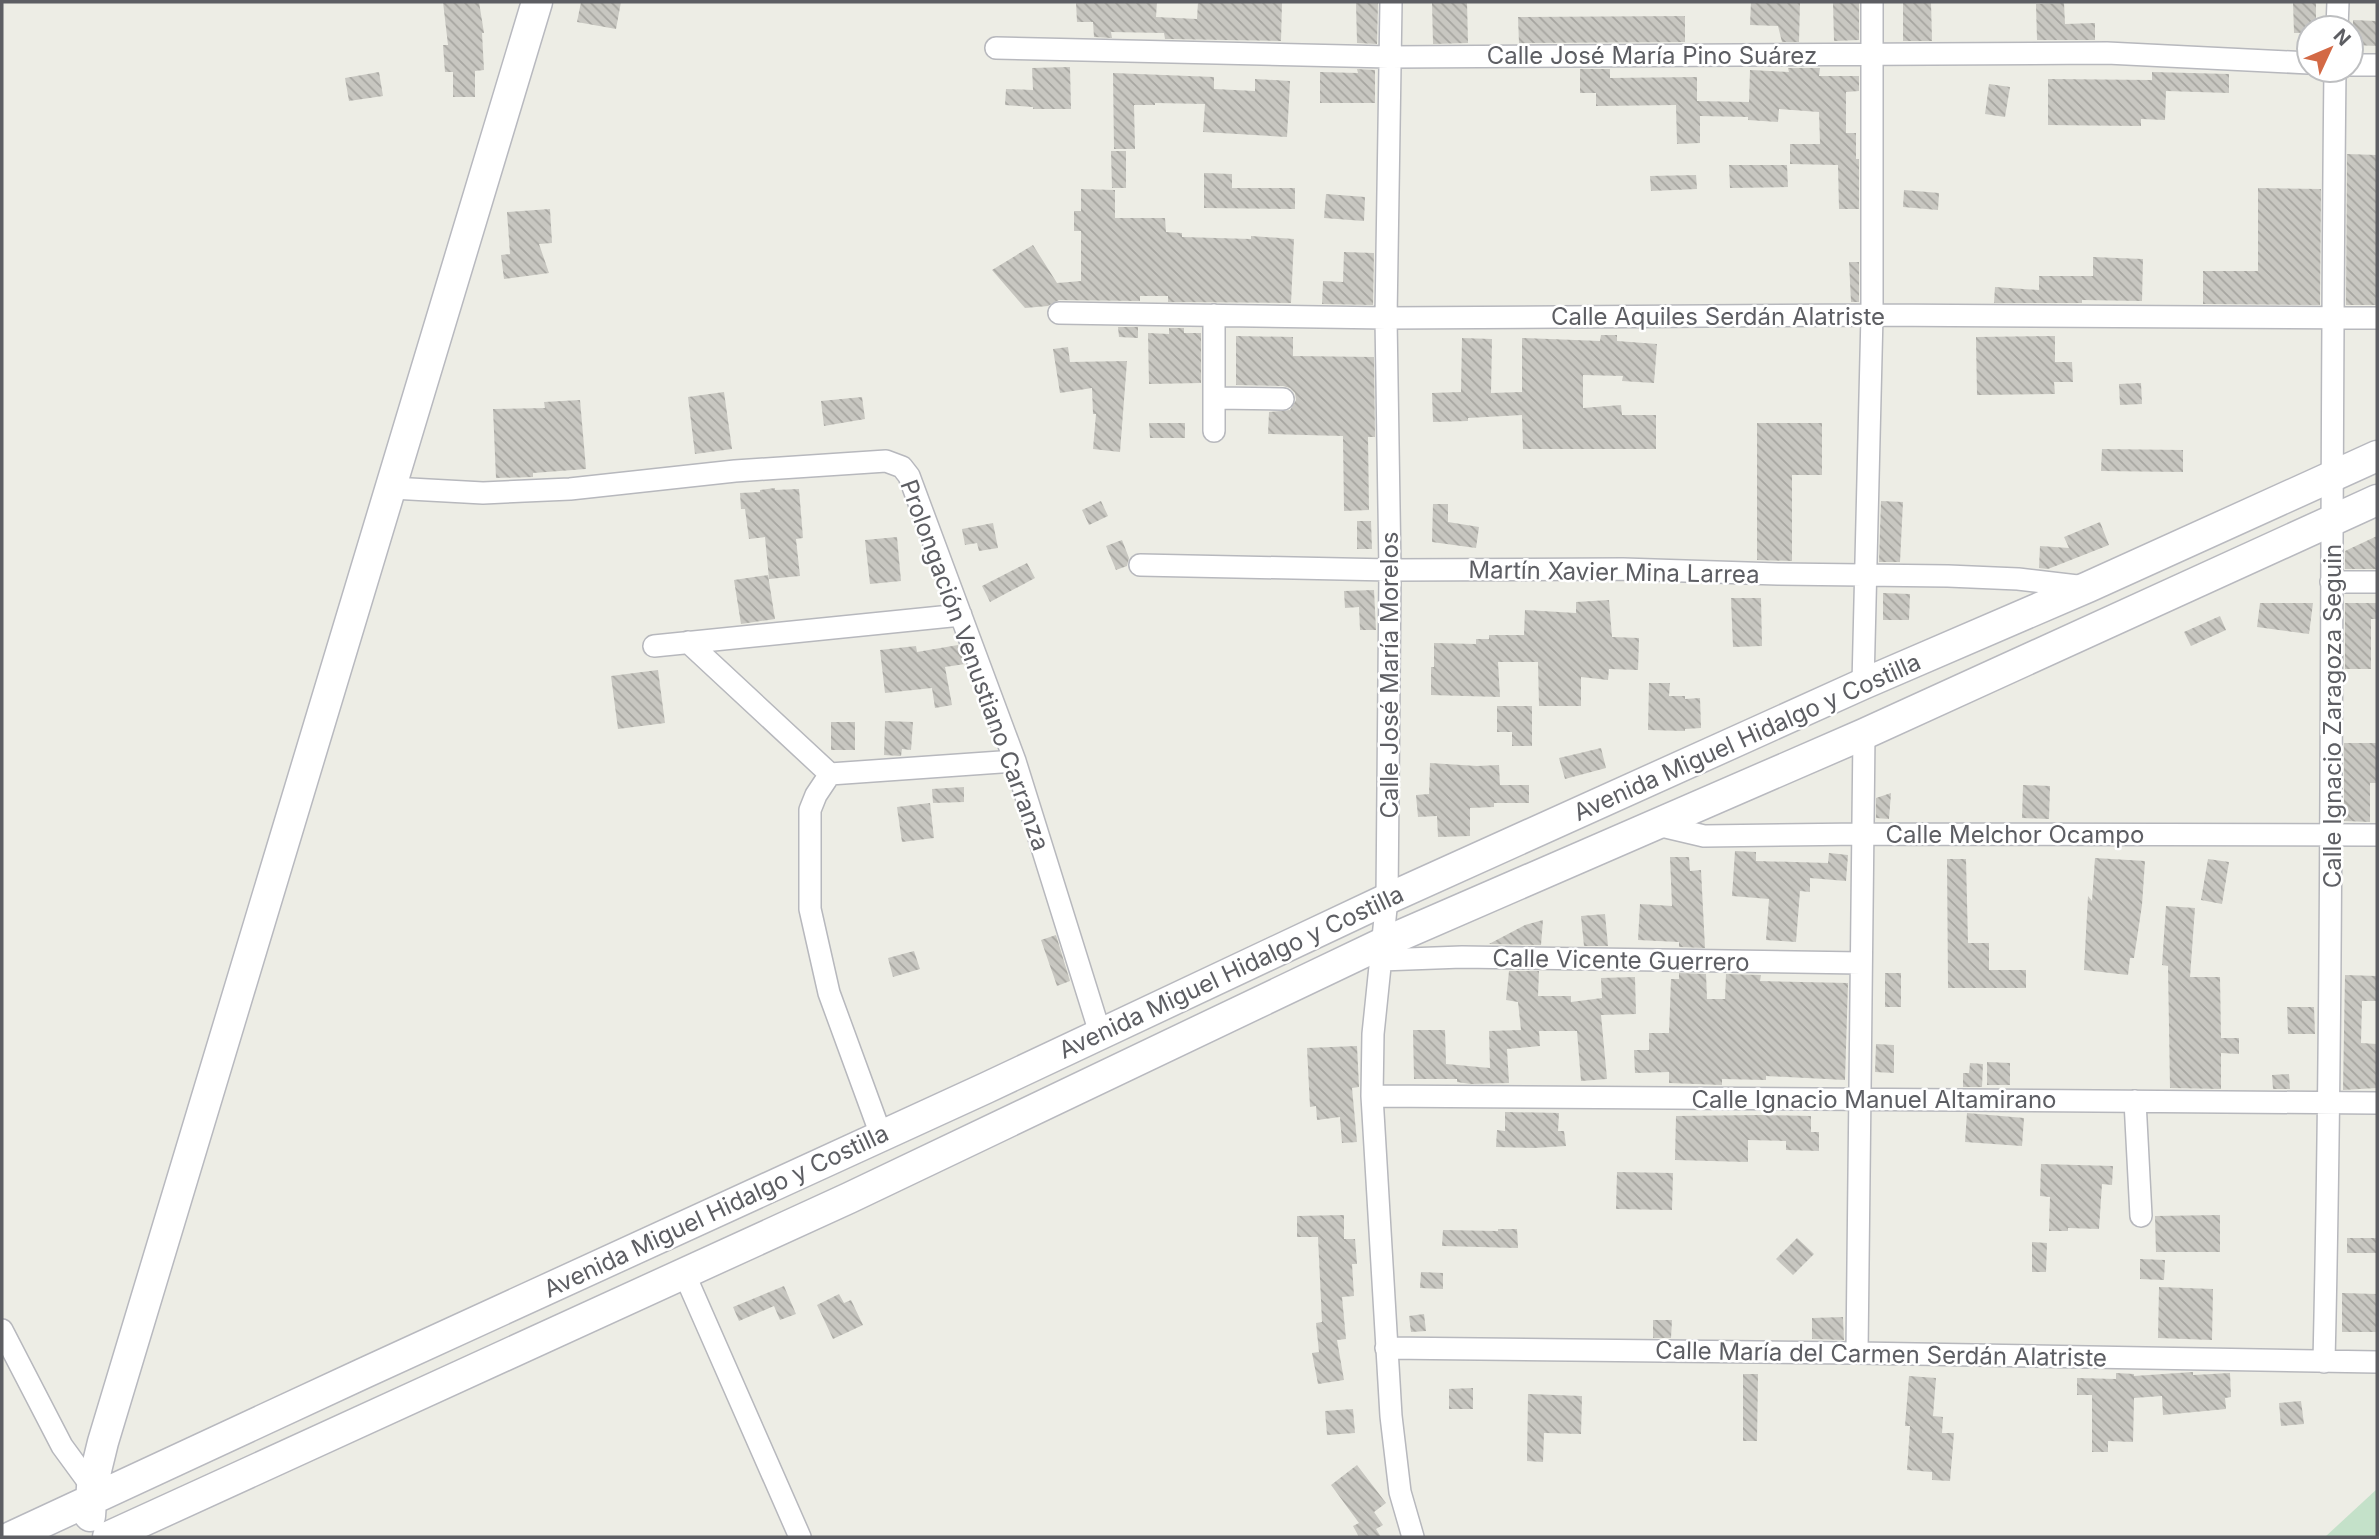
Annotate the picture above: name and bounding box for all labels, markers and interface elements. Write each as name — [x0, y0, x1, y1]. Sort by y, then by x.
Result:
north arrow — [2295, 14, 2365, 84]
text: N — [2329, 24, 2355, 51]
street label: Calle José María Pino Suárez — [1487, 41, 1817, 70]
street label: Calle Aquiles Serdán Alatriste — [1551, 302, 1885, 331]
street label: Prolongación Venustiano Carranza — [894, 476, 1056, 854]
street label: Calle José María Morelos — [1375, 531, 1404, 819]
street label: Calle Ignacio Zaragoza Seguin — [2318, 544, 2347, 888]
street label: Martín Xavier Mina Larrea — [1468, 555, 1760, 589]
street label: Avenida Miguel Hidalgo y Costilla — [1569, 647, 1925, 827]
street label: Calle Melchor Ocampo — [1886, 820, 2144, 849]
street label: Avenida Miguel Hidalgo y Costilla — [1054, 879, 1408, 1065]
street label: Calle Vicente Guerrero — [1492, 943, 1750, 977]
street label: Calle Ignacio Manuel Altamirano — [1691, 1085, 2057, 1114]
street label: Avenida Miguel Hidalgo y Costilla — [539, 1118, 893, 1304]
street label: Calle María del Carmen Serdán Alatriste — [1655, 1336, 2107, 1372]

